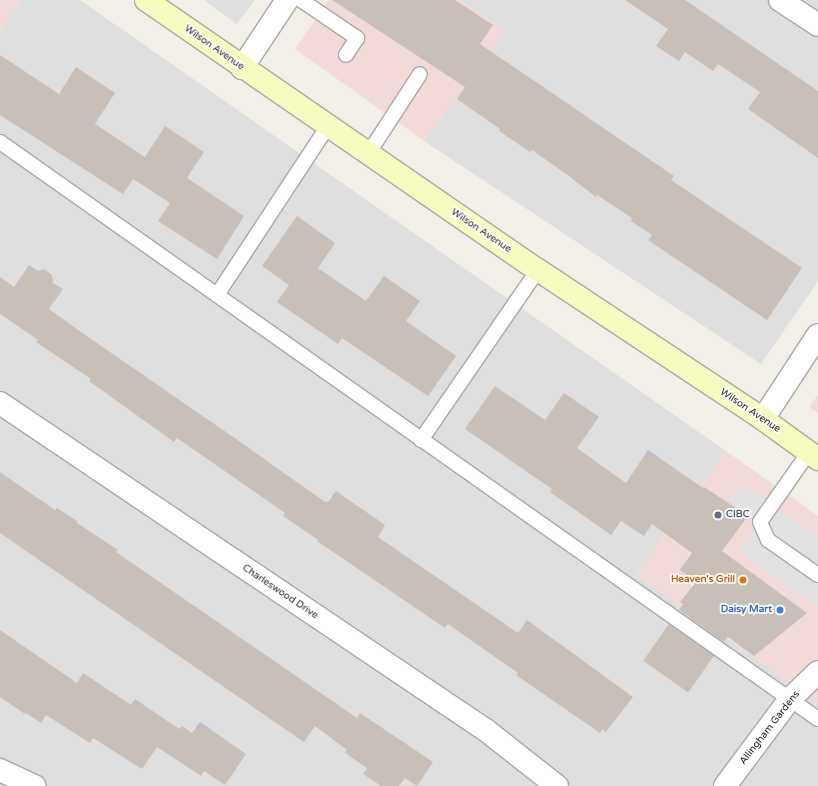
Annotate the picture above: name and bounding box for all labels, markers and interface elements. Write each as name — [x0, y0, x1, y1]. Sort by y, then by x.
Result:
street label: Wilson Avenue — [182, 23, 246, 73]
street label: Wilson Avenue — [448, 206, 514, 256]
street label: Wilson Avenue — [717, 386, 783, 436]
place label: CIBC — [726, 509, 750, 521]
marker: CIBC — [713, 510, 723, 520]
street label: Charleswood Drive — [240, 562, 320, 622]
place label: Heaven's Grill — [671, 574, 735, 586]
marker: Heaven's Grill — [738, 575, 748, 585]
place label: Daisy Mart — [721, 604, 772, 616]
marker: Daisy Mart — [775, 605, 785, 615]
street label: Allingham Gardens — [737, 689, 803, 767]

